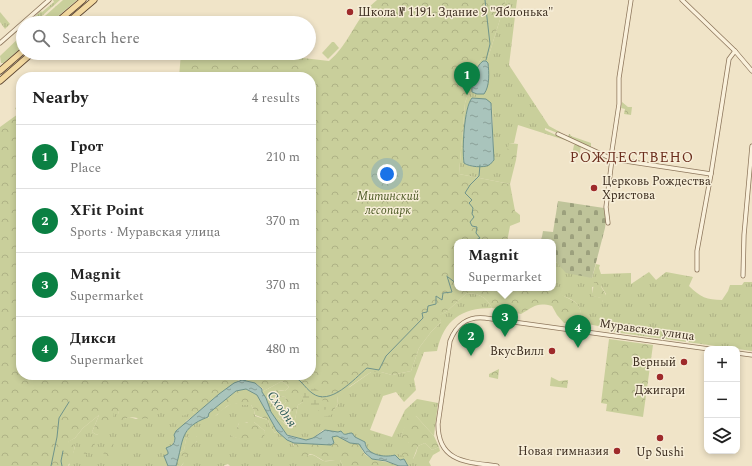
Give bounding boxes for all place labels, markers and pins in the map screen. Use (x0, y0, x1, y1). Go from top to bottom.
place label: Школа № 1191. Здание 9 "Яблонька" (358, 3, 553, 22)
marker: Школа № 1191. Здание 9 "Яблонька" (345, 7, 355, 17)
pin: 1 (454, 62, 480, 95)
place label: Церковь Рождества Христова (602, 172, 711, 205)
marker: Церковь Рождества Христова (589, 183, 599, 193)
pin: 3 (492, 304, 518, 337)
pin: 4 (565, 315, 591, 348)
pin: 2 (458, 323, 484, 356)
place label: ВкусВилл (490, 342, 544, 361)
marker: ВкусВилл (547, 346, 557, 356)
place label: Верный (632, 353, 676, 372)
marker: Верный (679, 357, 689, 367)
marker: Джигари (655, 372, 665, 382)
place label: Джигари (635, 381, 685, 400)
marker: Up Sushi (655, 433, 665, 443)
place label: Новая гимназия (518, 442, 609, 461)
place label: Up Sushi (636, 443, 684, 462)
marker: Новая гимназия (612, 446, 622, 456)

